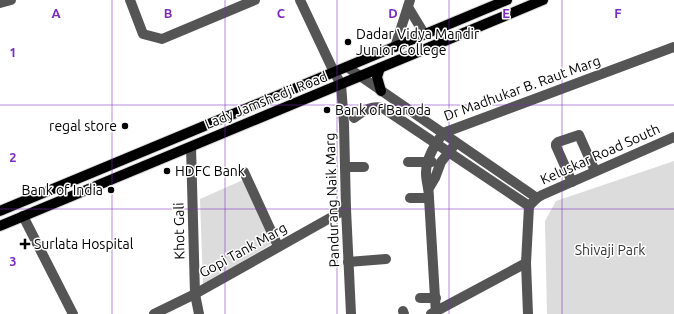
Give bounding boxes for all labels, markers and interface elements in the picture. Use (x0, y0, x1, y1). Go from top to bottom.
text: A (51, 6, 61, 20)
text: B (164, 6, 173, 20)
text: C (277, 6, 286, 20)
text: D (388, 6, 398, 20)
text: E (502, 6, 510, 20)
text: F (614, 6, 622, 20)
place label: Dadar Vidya Mandir Junior College (356, 26, 480, 58)
marker: Dadar Vidya Mandir Junior College (343, 37, 353, 47)
text: 1 (9, 45, 17, 59)
street label: Dr Madhukar B. Raut Marg (441, 52, 603, 124)
street label: Lady Jamshedji Road (202, 68, 330, 132)
place label: Bank of Baroda (335, 102, 431, 118)
marker: Bank of Baroda (322, 105, 332, 115)
place label: regal store (49, 118, 117, 134)
street label: Keluskar Road South (538, 120, 662, 188)
marker: regal store (120, 121, 130, 131)
street label: Pandurang Naik Marg (322, 132, 342, 268)
text: 2 (9, 150, 17, 164)
place label: HDFC Bank (175, 163, 245, 179)
marker: HDFC Bank (162, 166, 172, 176)
place label: Bank of India (22, 182, 103, 198)
marker: Bank of India (106, 185, 116, 195)
street label: Khot Gali (171, 202, 187, 260)
street label: Gopi Tank Marg (196, 219, 290, 281)
place label: Surlata Hospital (34, 236, 134, 252)
marker: Surlata Hospital (19, 238, 31, 250)
park label: Shivaji Park (575, 242, 645, 258)
text: 3 (9, 254, 17, 268)

